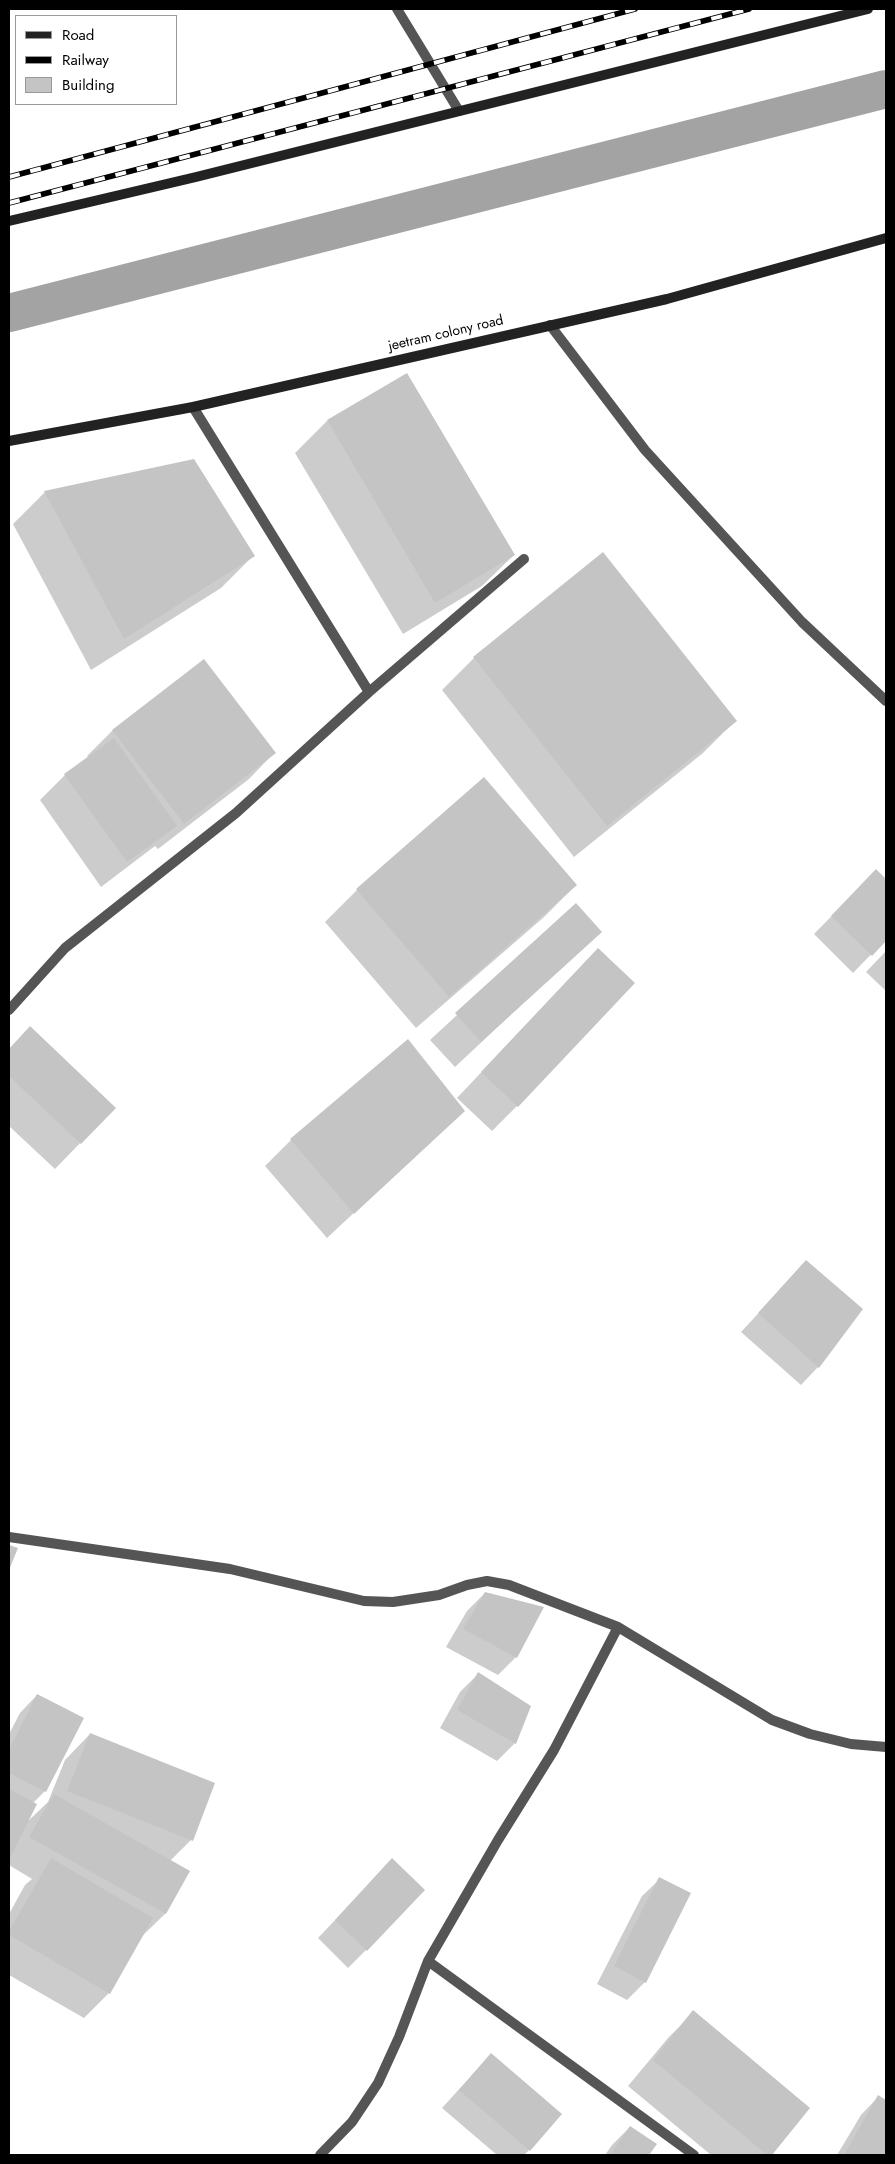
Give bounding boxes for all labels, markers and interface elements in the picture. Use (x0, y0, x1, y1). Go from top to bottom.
legend (15, 15, 178, 105)
text: Road (62, 24, 94, 46)
text: Railway (62, 49, 109, 71)
text: Building (62, 74, 114, 96)
street label: jeetram colony road (387, 313, 505, 355)

